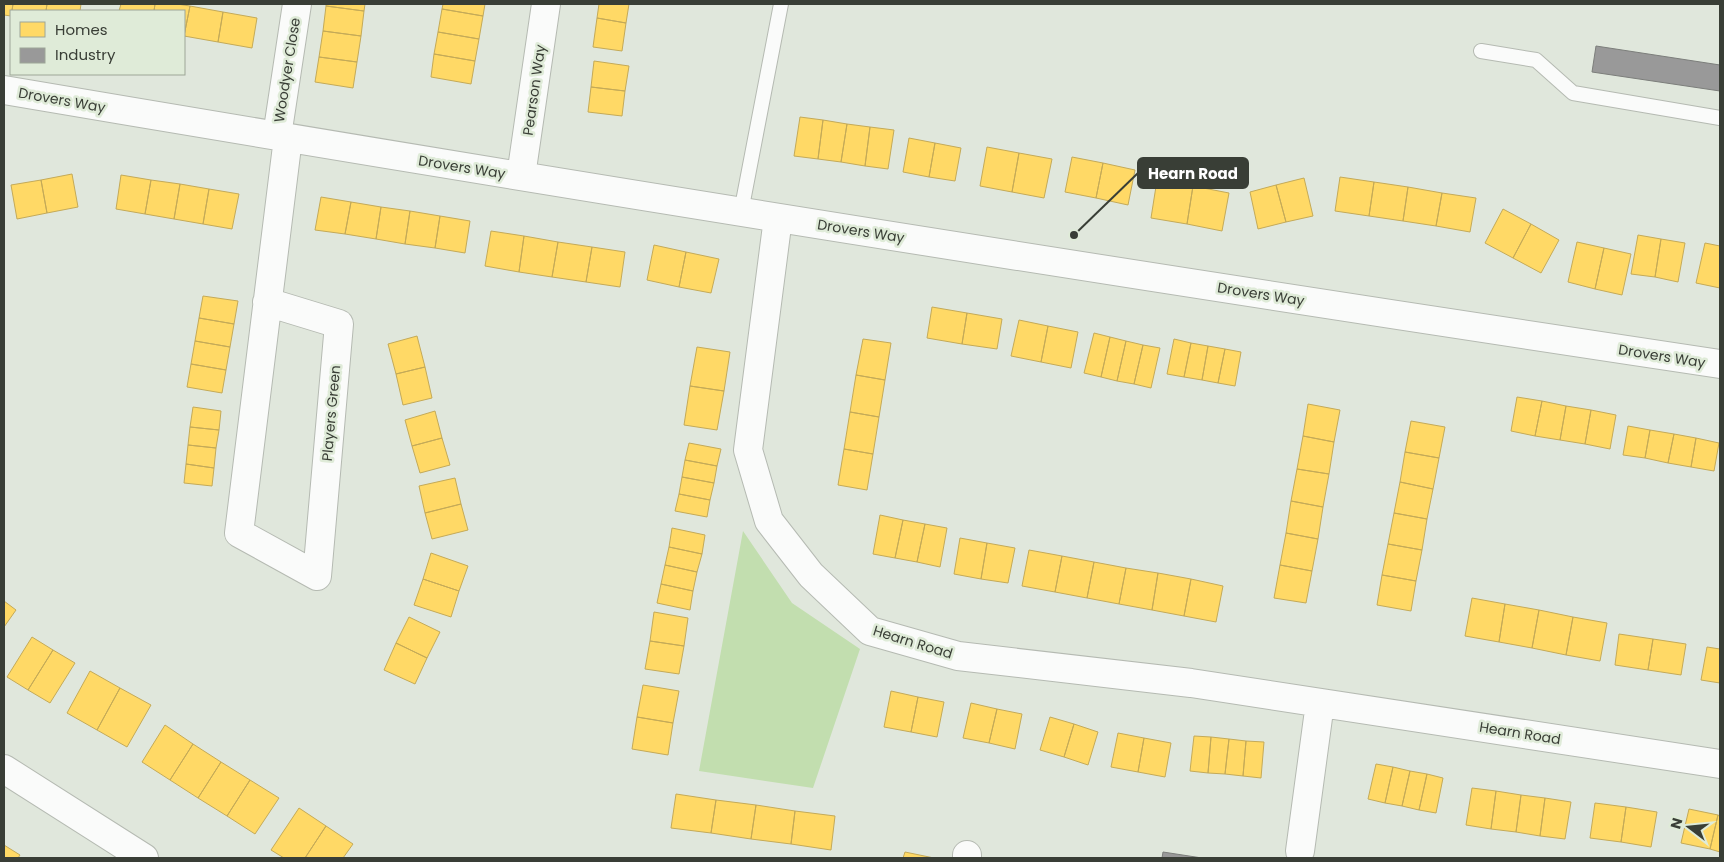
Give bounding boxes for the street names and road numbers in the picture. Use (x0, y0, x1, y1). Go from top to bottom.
street label: Woodyer Close (269, 16, 305, 124)
street label: Pearson Way (518, 43, 550, 137)
street label: Drovers Way (17, 83, 107, 117)
street label: Drovers Way (417, 150, 507, 184)
street label: Drovers Way (816, 214, 906, 248)
street label: Drovers Way (1216, 277, 1306, 311)
street label: Drovers Way (1617, 339, 1707, 373)
street label: Players Green (317, 364, 345, 462)
street label: Hearn Road (871, 620, 955, 664)
street label: Hearn Road (1478, 717, 1562, 749)

